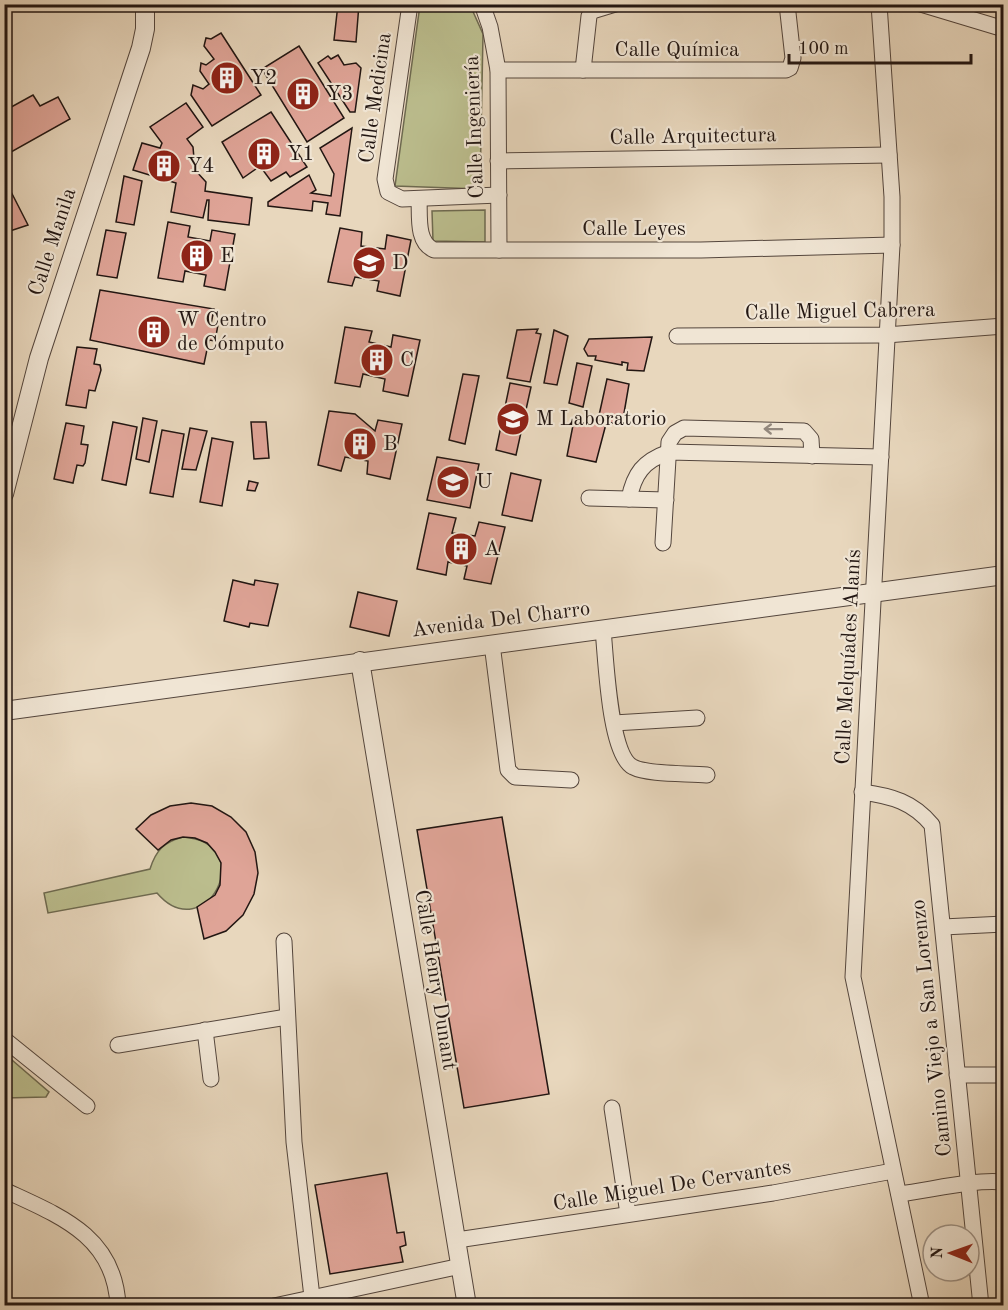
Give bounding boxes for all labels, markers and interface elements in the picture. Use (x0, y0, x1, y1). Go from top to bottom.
scale bar (789, 27, 970, 65)
street label: Calle Medicina (356, 31, 396, 165)
street label: Calle Química (615, 40, 739, 61)
text: 100 m (798, 40, 849, 58)
street label: Calle Ingeniería (462, 55, 488, 199)
building icon: Y2 (209, 60, 245, 96)
place label: Y2 (250, 68, 277, 89)
building icon: Y3 (285, 76, 321, 112)
place label: Y3 (326, 84, 353, 105)
street label: Calle Arquitectura (609, 125, 777, 149)
building icon: Y1 (246, 136, 282, 172)
place label: Y1 (287, 144, 314, 165)
building icon: Y4 (146, 148, 182, 184)
place label: Y4 (187, 156, 214, 177)
street label: Calle Manila (26, 185, 80, 299)
street label: Calle Leyes (582, 219, 686, 240)
building icon: E (179, 238, 215, 274)
school or university icon: D (351, 245, 387, 281)
place label: E (220, 246, 235, 267)
place label: D (392, 253, 408, 274)
street label: Calle Miguel Cabrera (744, 300, 936, 324)
place label: W Centro de Cómputo (177, 310, 285, 355)
building icon: W Centro de Cómputo (136, 314, 172, 350)
building icon: C (359, 342, 395, 378)
place label: C (400, 350, 414, 371)
school or university icon: M Laboratorio (495, 401, 531, 437)
place label: M Laboratorio (536, 409, 667, 430)
one-way arrow (764, 424, 784, 435)
building icon: B (342, 426, 378, 462)
place label: B (383, 434, 398, 455)
school or university icon: U (435, 464, 471, 500)
place label: U (476, 472, 492, 493)
building icon: A (443, 531, 479, 567)
place label: A (484, 539, 500, 560)
street label: Calle Melquíades Alanís (833, 549, 865, 765)
street label: Avenida Del Charro (410, 599, 592, 641)
street label: Calle Henry Dunant (410, 888, 460, 1072)
street label: Camino Viejo a San Lorenzo (908, 898, 956, 1158)
street label: Calle Miguel De Cervantes (551, 1157, 793, 1215)
north arrow (921, 1223, 981, 1283)
text: N (930, 1246, 946, 1259)

